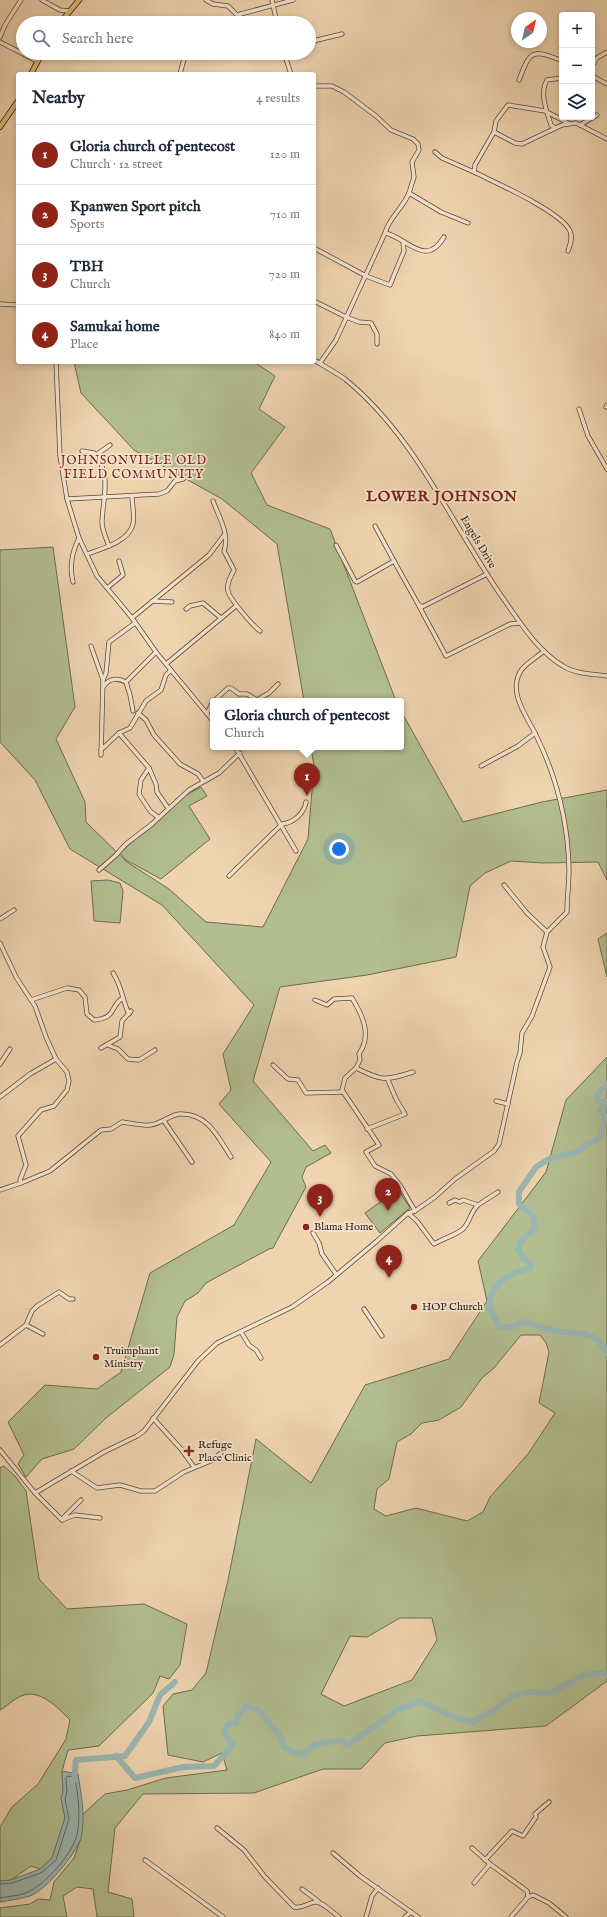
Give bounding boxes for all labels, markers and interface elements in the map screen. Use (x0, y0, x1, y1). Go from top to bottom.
north arrow (511, 12, 547, 48)
map controls (559, 12, 595, 120)
button: + (559, 12, 595, 48)
search box (16, 16, 316, 60)
icon: search (30, 27, 52, 49)
text: Search here (62, 29, 133, 48)
button: − (559, 48, 595, 84)
button: layers (559, 84, 595, 120)
text: Nearby (32, 88, 85, 109)
text: 4 results (256, 90, 300, 107)
text: Gloria church of pentecost (70, 137, 235, 156)
text: 1 (43, 146, 47, 163)
text: 120 m (270, 146, 300, 163)
text: Church · 12 street (70, 156, 163, 173)
text: Kpanwen Sport pitch (70, 197, 201, 216)
text: 2 (42, 206, 48, 223)
text: 710 m (270, 206, 300, 223)
text: Sports (70, 216, 105, 233)
text: TBH (70, 257, 104, 276)
text: 3 (43, 266, 47, 283)
text: 720 m (269, 266, 300, 283)
text: Church (70, 276, 110, 293)
text: Samukai home (70, 317, 160, 336)
text: 4 (42, 326, 48, 343)
text: 840 m (269, 326, 300, 343)
text: Place (70, 336, 98, 353)
district label: JOHNSONVILLE OLD FIELD COMMUNITY (59, 453, 207, 482)
district label: LOWER JOHNSON (366, 487, 518, 506)
street label: Engels Drive (457, 513, 499, 571)
popup (210, 698, 404, 750)
text: Gloria church of pentecost (224, 706, 390, 725)
text: Church (224, 725, 265, 742)
pin: 1 (294, 763, 320, 796)
your location (329, 839, 349, 859)
pin: 2 (375, 1178, 401, 1211)
pin: 3 (307, 1184, 333, 1217)
place label: Blama Home (314, 1220, 373, 1234)
marker: Blama Home (301, 1222, 311, 1232)
pin: 4 (376, 1245, 402, 1278)
place label: HOP Church (422, 1300, 483, 1314)
marker: HOP Church (409, 1302, 419, 1312)
place label: Truimphant Ministry (104, 1344, 159, 1371)
marker: Truimphant Ministry (91, 1352, 101, 1362)
place label: Refuge Place Clinic (198, 1438, 252, 1465)
marker: Refuge Place Clinic (183, 1445, 195, 1457)

